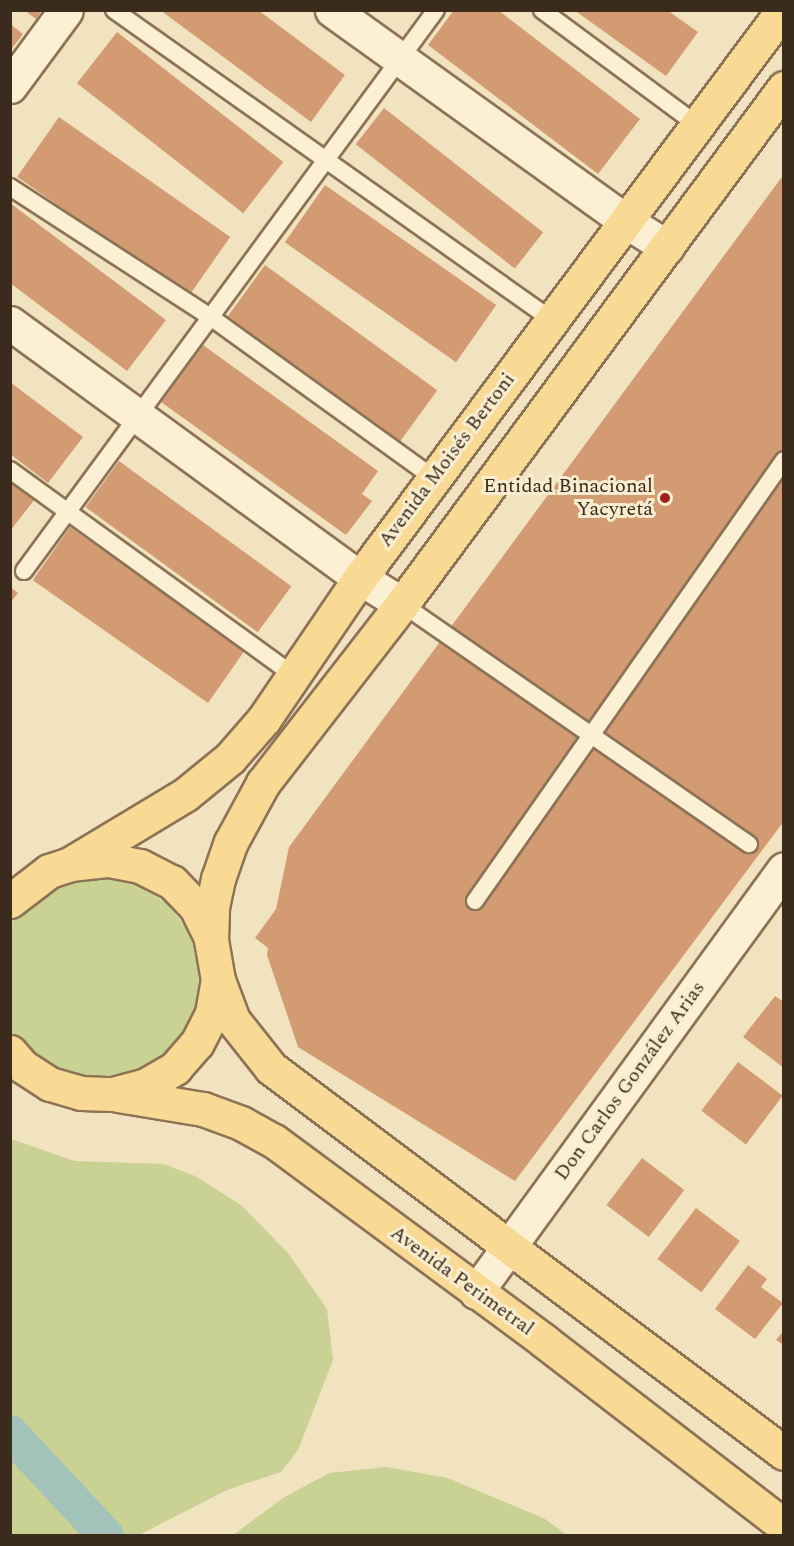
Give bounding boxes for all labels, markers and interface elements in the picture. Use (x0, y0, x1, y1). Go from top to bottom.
street label: Avenida Moisés Bertoni (374, 368, 520, 552)
place label: Entidad Binacional Yacyretá (483, 474, 653, 521)
marker: Entidad Binacional Yacyretá (658, 491, 672, 505)
street label: Don Carlos González Arias (550, 977, 710, 1185)
street label: Avenida Perimetral (386, 1221, 538, 1341)

